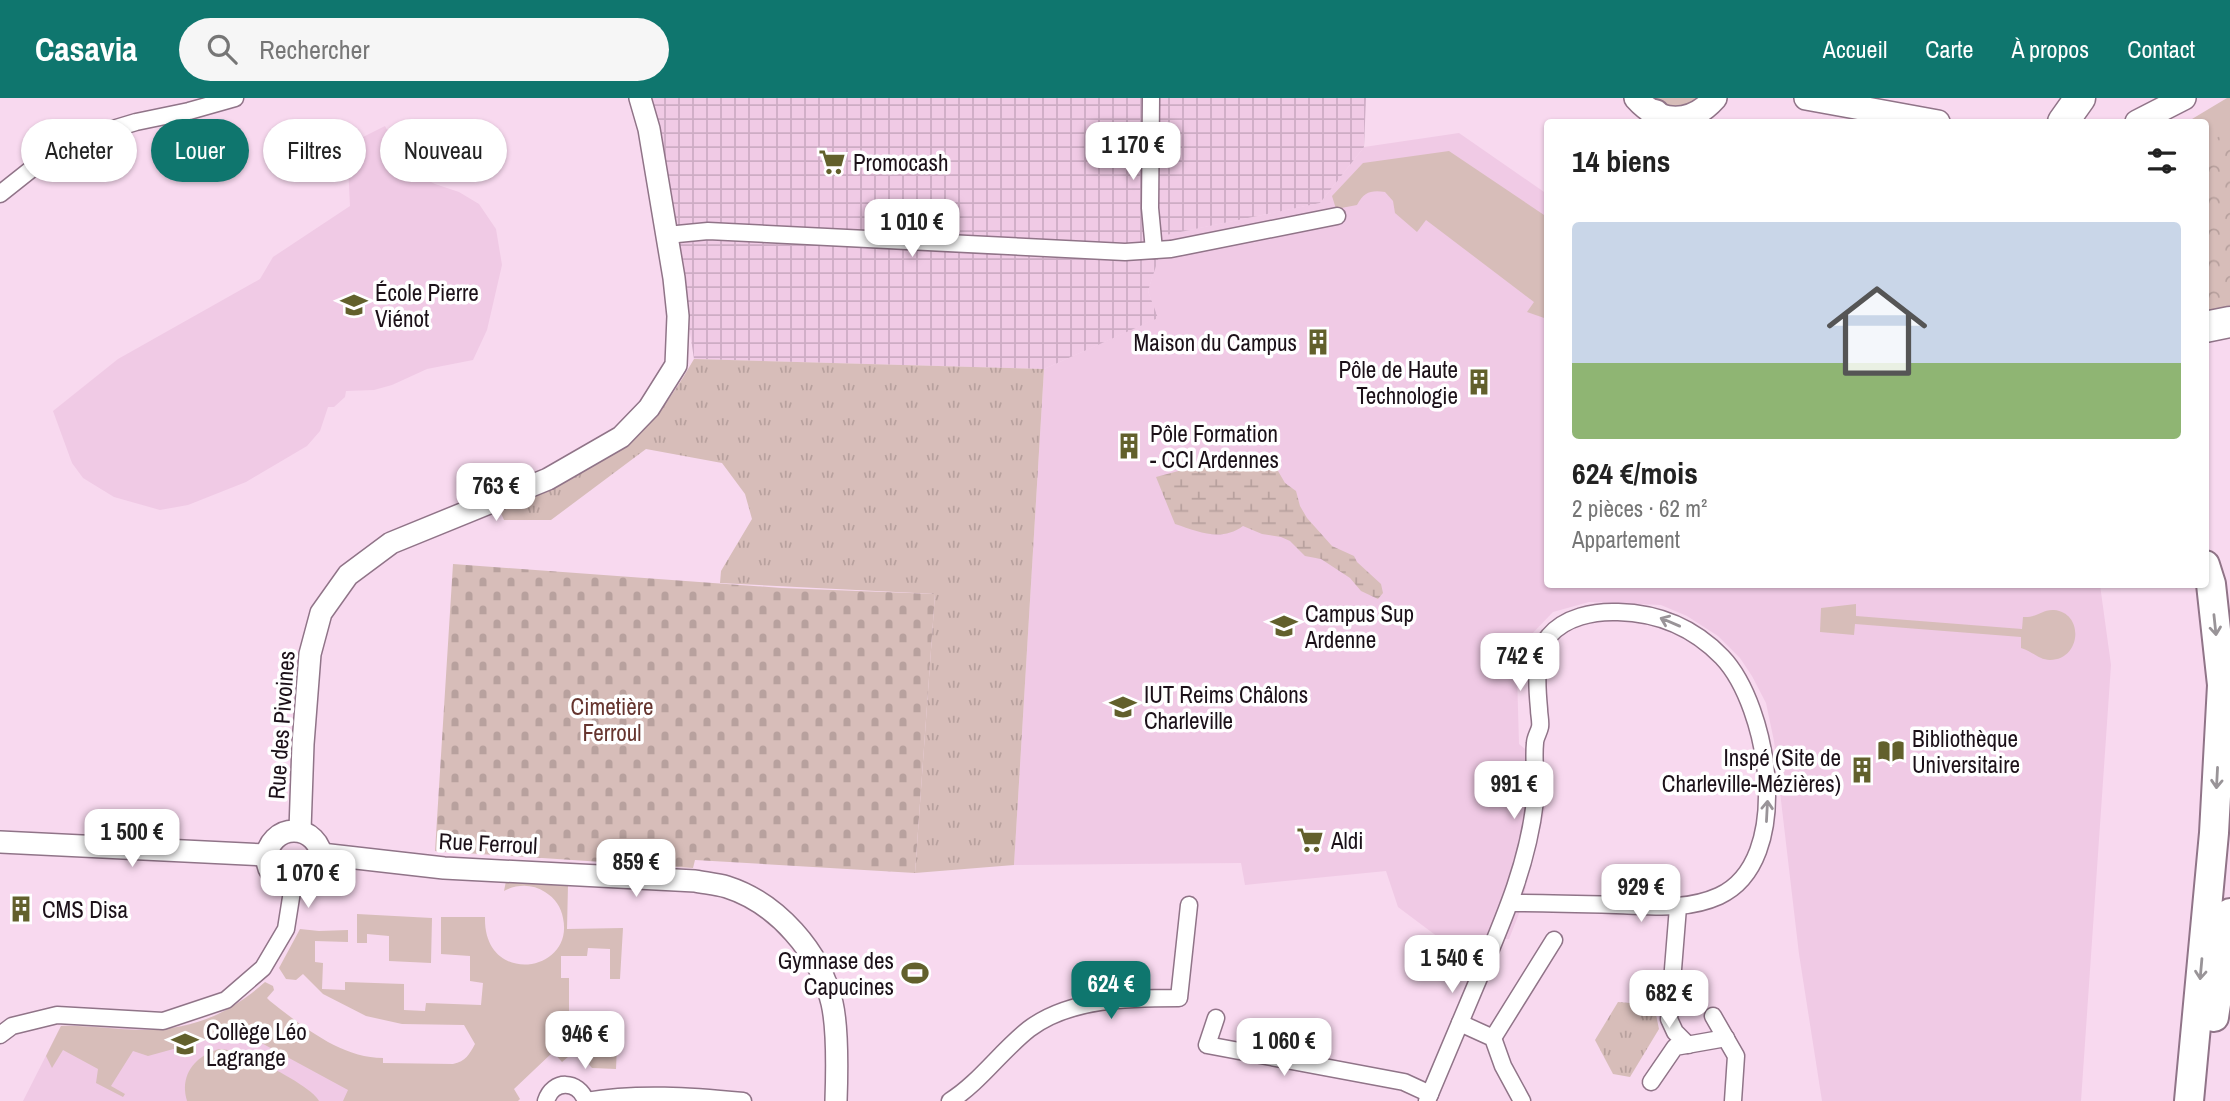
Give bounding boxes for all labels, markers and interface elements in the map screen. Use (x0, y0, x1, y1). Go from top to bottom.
search box (179, 18, 669, 81)
text: Casavia (35, 27, 137, 71)
icon: search (203, 30, 241, 68)
text: Rechercher (259, 32, 370, 67)
text: Accueil (1823, 33, 1887, 65)
text: Carte (1925, 33, 1973, 65)
text: À propos (2011, 33, 2089, 65)
text: Contact (2127, 33, 2195, 65)
chip: Acheter (21, 119, 137, 182)
chip: Louer (151, 119, 249, 182)
chip: Filtres (263, 119, 366, 182)
chip: Nouveau (380, 119, 507, 182)
pin: 1 170 € (1068, 122, 1198, 182)
text: 1 170 € (1102, 129, 1164, 160)
text: 14 biens (1572, 141, 1670, 181)
icon: filters (2143, 142, 2181, 180)
supermarket icon: Promocash (817, 147, 847, 177)
place label: Promocash (853, 147, 948, 178)
pin: 1 010 € (847, 200, 977, 259)
text: 1 010 € (881, 206, 943, 237)
icon: home (1814, 268, 1940, 394)
place label: École Pierre Viénot (375, 277, 479, 334)
school or university icon: École Pierre Viénot (339, 290, 369, 320)
place label: Maison du Campus (1133, 327, 1297, 358)
building icon: Maison du Campus (1303, 327, 1333, 357)
place label: Pôle de Haute Technologie (1338, 354, 1458, 411)
building icon: Pôle de Haute Technologie (1464, 367, 1494, 397)
place label: Pôle Formation - CCI Ardennes (1150, 418, 1279, 475)
building icon: Pôle Formation - CCI Ardennes (1114, 431, 1144, 461)
text: 624 €/mois (1572, 453, 1698, 493)
pin: 763 € (447, 464, 545, 523)
text: 763 € (472, 470, 520, 501)
text: 2 pièces · 62 m² (1572, 493, 1707, 524)
text: Appartement (1572, 524, 1680, 555)
place label: Campus Sup Ardenne (1304, 598, 1414, 655)
school or university icon: Campus Sup Ardenne (1269, 611, 1299, 641)
one-way arrow (2209, 613, 2222, 636)
one-way arrow (1660, 615, 1681, 628)
pin: 742 € (1471, 634, 1569, 693)
text: 742 € (1496, 640, 1544, 671)
street label: Rue des Pivoines (260, 650, 302, 800)
place label: IUT Reims Châlons Charleville (1144, 679, 1308, 736)
park label: Cimetière Ferroul (571, 691, 653, 748)
school or university icon: IUT Reims Châlons Charleville (1108, 692, 1138, 722)
place label: Bibliothèque Universitaire (1912, 723, 2020, 780)
library icon: Bibliothèque Universitaire (1876, 736, 1906, 766)
place label: Inspé (Site de Charleville-Mézières) (1662, 742, 1841, 799)
building icon: Inspé (Site de Charleville-Mézières) (1847, 755, 1877, 785)
pin: 991 € (1465, 762, 1563, 821)
one-way arrow (2210, 766, 2223, 789)
text: 991 € (1490, 768, 1538, 799)
one-way arrow (1760, 800, 1773, 823)
pin: 1 500 € (67, 810, 197, 869)
text: 1 500 € (101, 816, 163, 847)
street label: Rue Ferroul (438, 825, 538, 861)
supermarket icon: Aldi (1295, 825, 1325, 855)
place label: Aldi (1330, 825, 1364, 856)
pin: 859 € (587, 840, 685, 899)
text: 859 € (612, 846, 660, 877)
pin: 1 070 € (243, 850, 373, 910)
text: 1 070 € (277, 857, 339, 888)
pin: 929 € (1592, 864, 1690, 924)
text: 929 € (1617, 871, 1665, 902)
building icon: CMS Disa (6, 894, 36, 924)
place label: CMS Disa (42, 894, 128, 925)
pin: 1 540 € (1387, 936, 1517, 995)
text: 1 540 € (1421, 942, 1483, 973)
place label: Gymnase des Capucines (778, 945, 894, 1002)
one-way arrow (2194, 957, 2207, 979)
sports icon: Gymnase des Capucines (900, 958, 930, 988)
pin: 624 € (1062, 962, 1160, 1021)
text: 624 € (1087, 968, 1135, 999)
pin: 682 € (1620, 970, 1718, 1030)
text: 682 € (1645, 977, 1693, 1008)
pin: 946 € (536, 1012, 634, 1071)
place label: Collège Léo Lagrange (206, 1016, 307, 1073)
text: 946 € (561, 1018, 609, 1049)
pin: 1 060 € (1219, 1018, 1349, 1078)
text: 1 060 € (1253, 1025, 1315, 1056)
school or university icon: Collège Léo Lagrange (170, 1029, 200, 1059)

